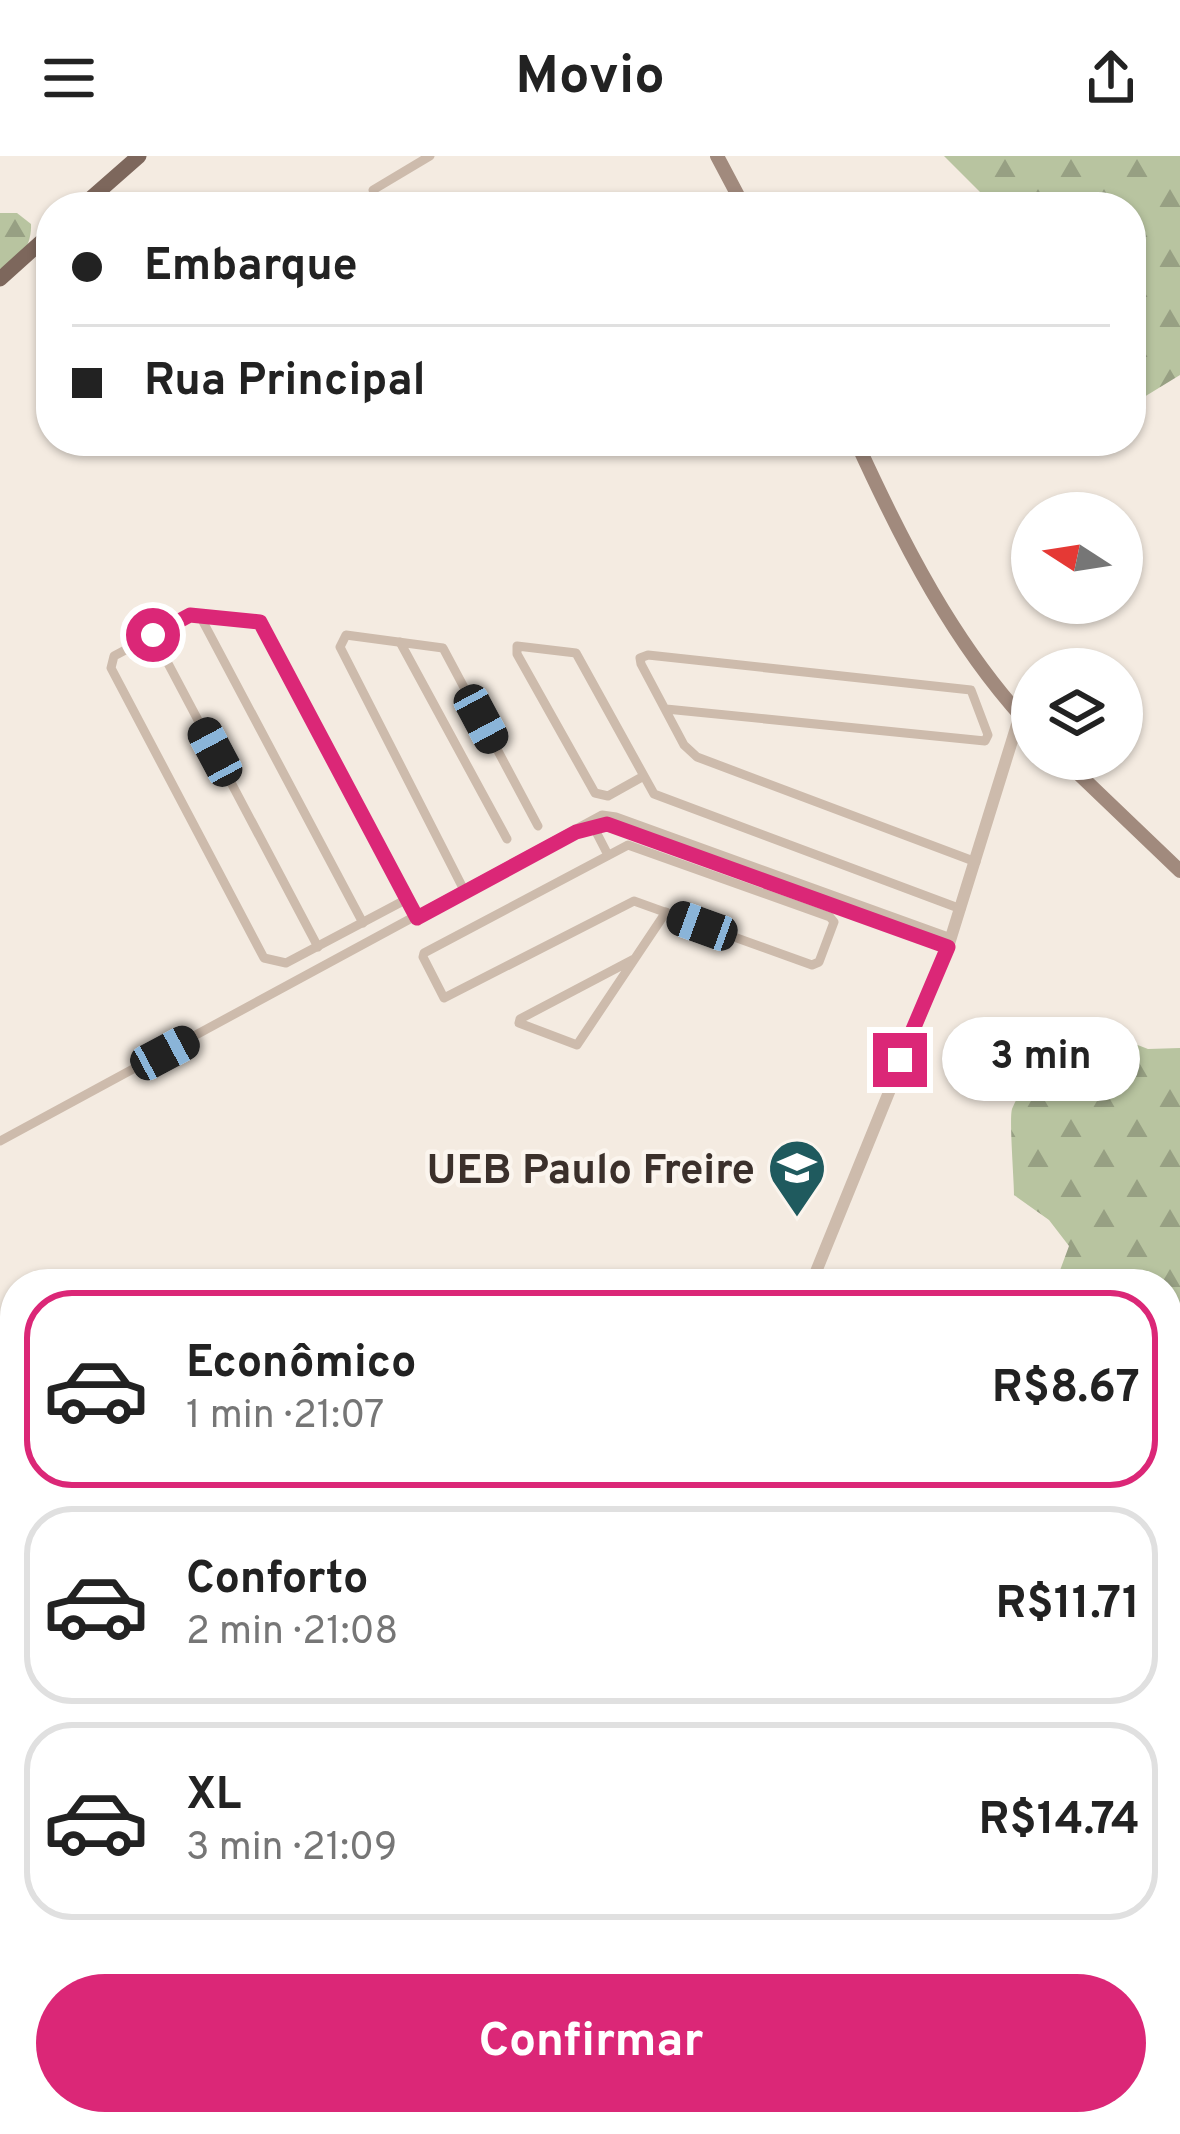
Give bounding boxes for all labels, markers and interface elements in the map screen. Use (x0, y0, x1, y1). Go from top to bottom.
text: Movio (515, 44, 665, 113)
icon: menu (36, 45, 102, 111)
icon: share (1078, 45, 1144, 111)
text: Embarque (144, 239, 358, 296)
text: Rua Principal (144, 354, 426, 411)
north arrow (1011, 492, 1143, 624)
map controls (1011, 492, 1143, 780)
route start (126, 608, 180, 662)
button: layers (1011, 648, 1143, 780)
car (448, 679, 514, 759)
car (182, 712, 248, 792)
car (662, 897, 742, 955)
callout: 3 min (942, 1018, 1140, 1102)
car (125, 1020, 205, 1086)
route end (873, 1033, 927, 1087)
text: 3 min (990, 1034, 1092, 1083)
school or university icon: UEB Paulo Freire (766, 1137, 828, 1219)
place label: UEB Paulo Freire (427, 1146, 755, 1199)
icon: car (42, 1335, 150, 1443)
text: Econômico (186, 1336, 416, 1393)
text: R$8.67 (992, 1361, 1140, 1418)
text: 1 min · 21:07 (186, 1393, 384, 1442)
icon: car (42, 1551, 150, 1659)
text: Conforto (186, 1552, 369, 1609)
text: R$11.71 (996, 1577, 1140, 1634)
text: 2 min · 21:08 (186, 1609, 398, 1658)
icon: car (42, 1767, 150, 1875)
text: XL (186, 1768, 241, 1825)
text: R$14.74 (978, 1793, 1140, 1850)
text: 3 min · 21:09 (186, 1825, 397, 1874)
button: Confirmar (36, 1974, 1146, 2112)

